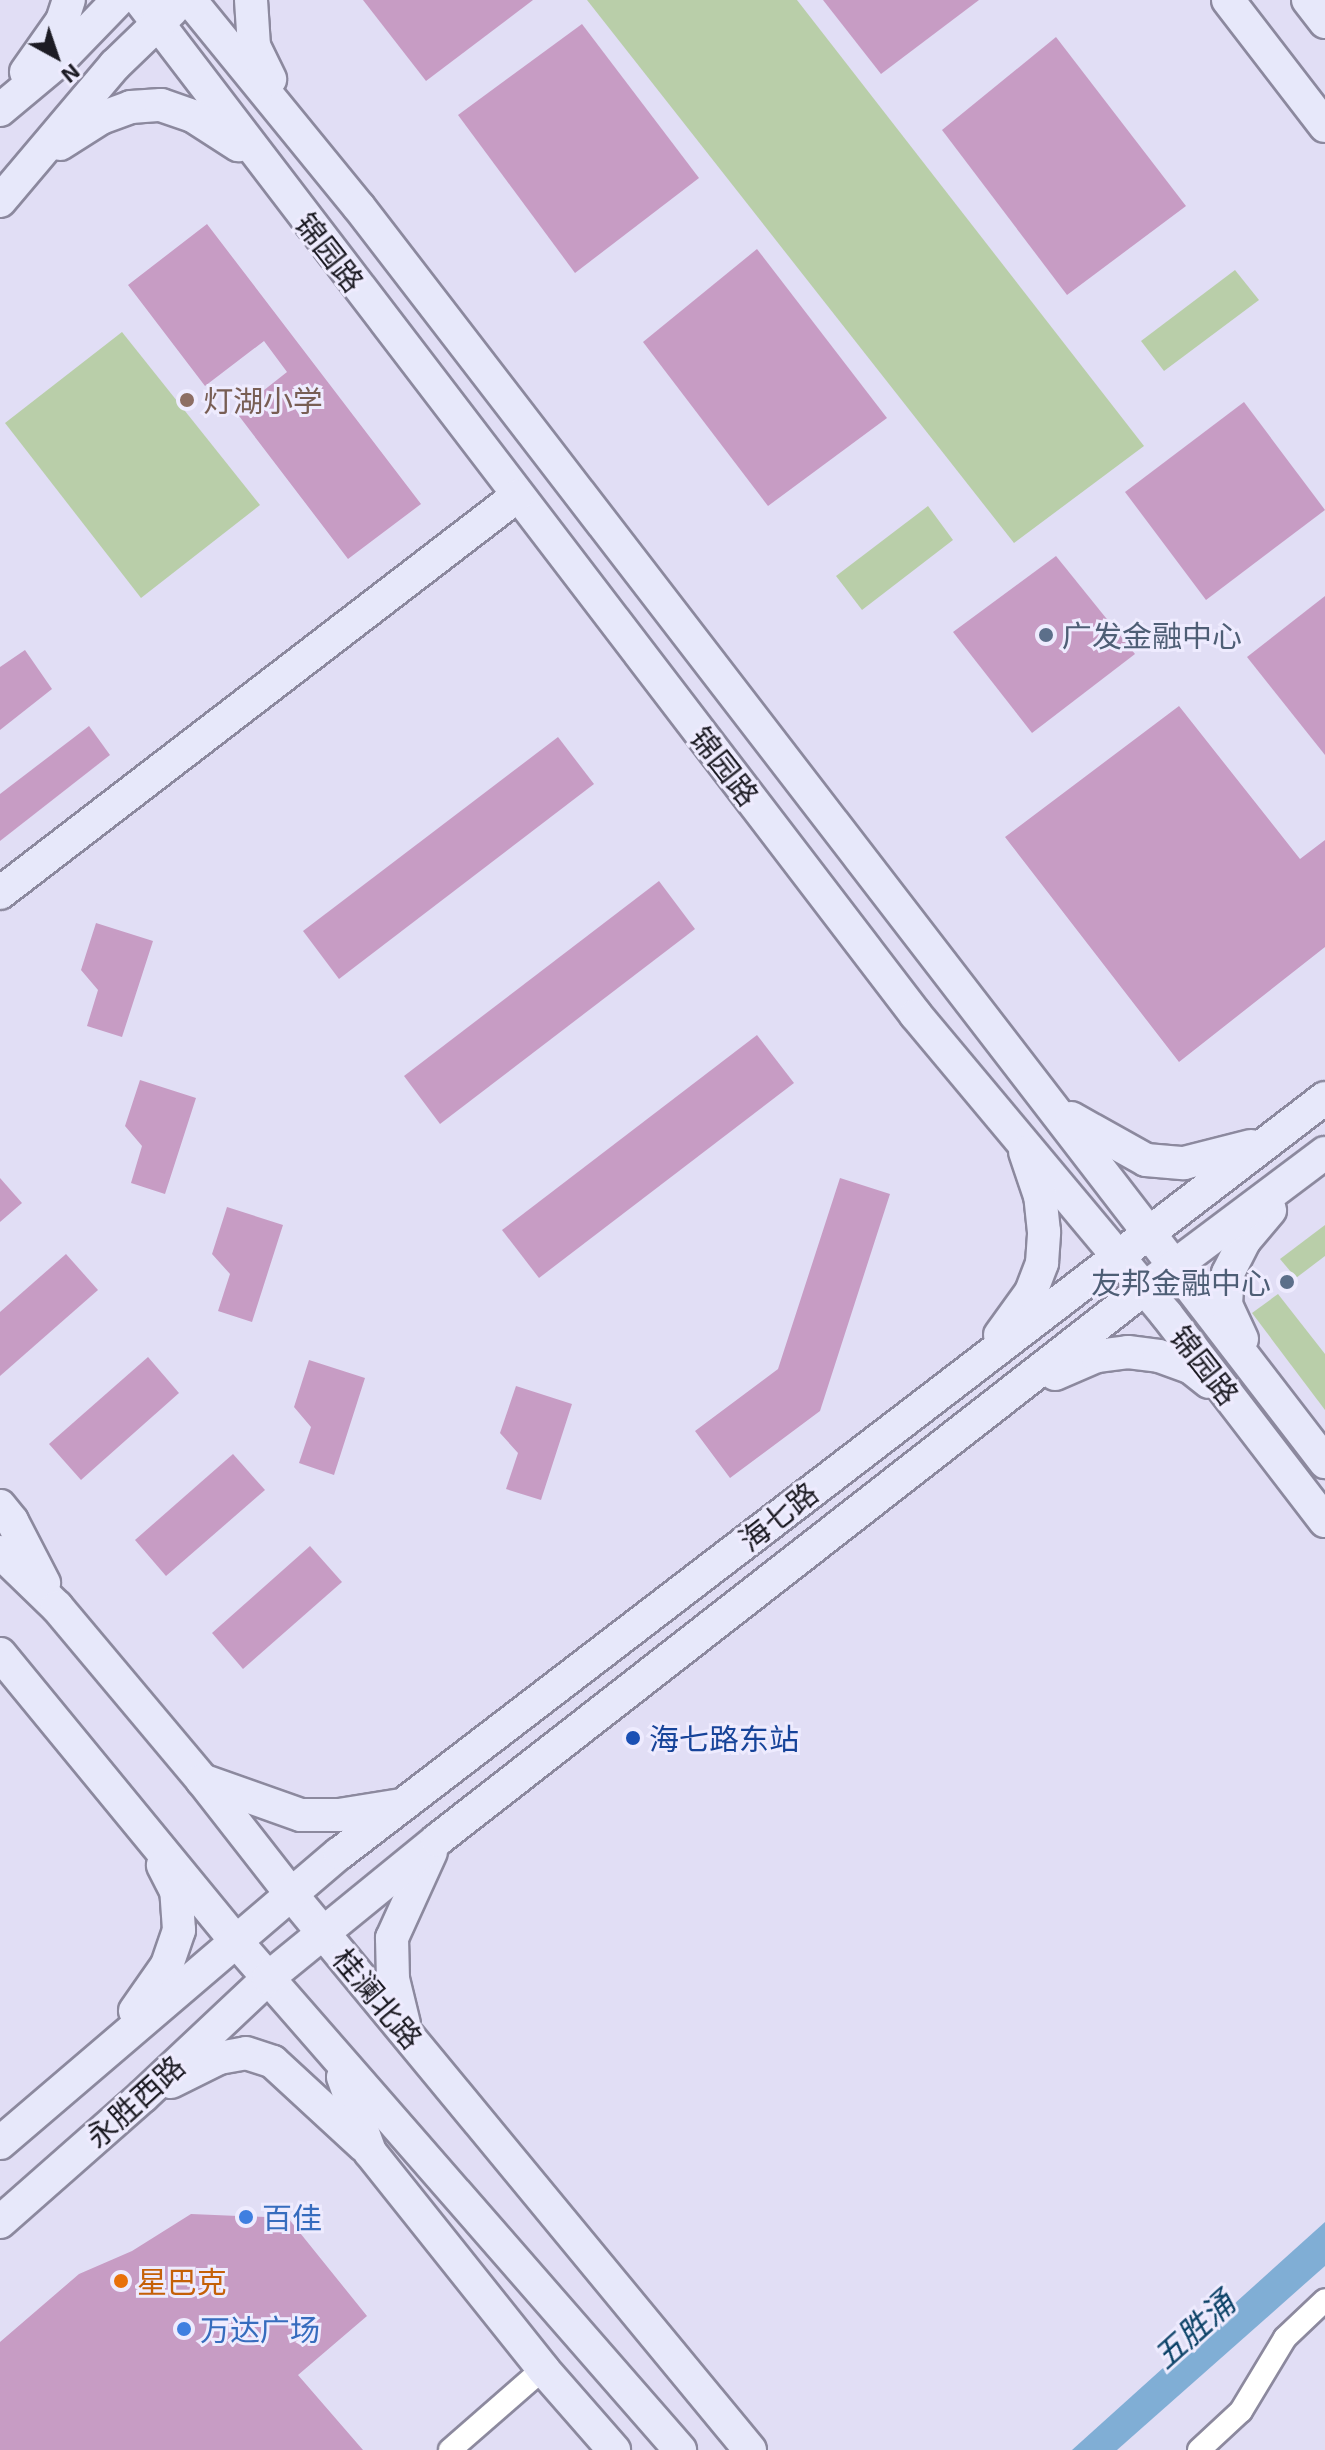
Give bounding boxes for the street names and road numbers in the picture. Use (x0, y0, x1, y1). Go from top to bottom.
street label: 锦园路 (288, 205, 372, 299)
street label: 锦园路 (683, 719, 767, 813)
street label: 锦园路 (1163, 1318, 1247, 1412)
street label: 海七路 (731, 1474, 825, 1558)
street label: 桂澜北路 (326, 1940, 430, 2056)
street label: 永胜西路 (78, 2047, 192, 2155)

